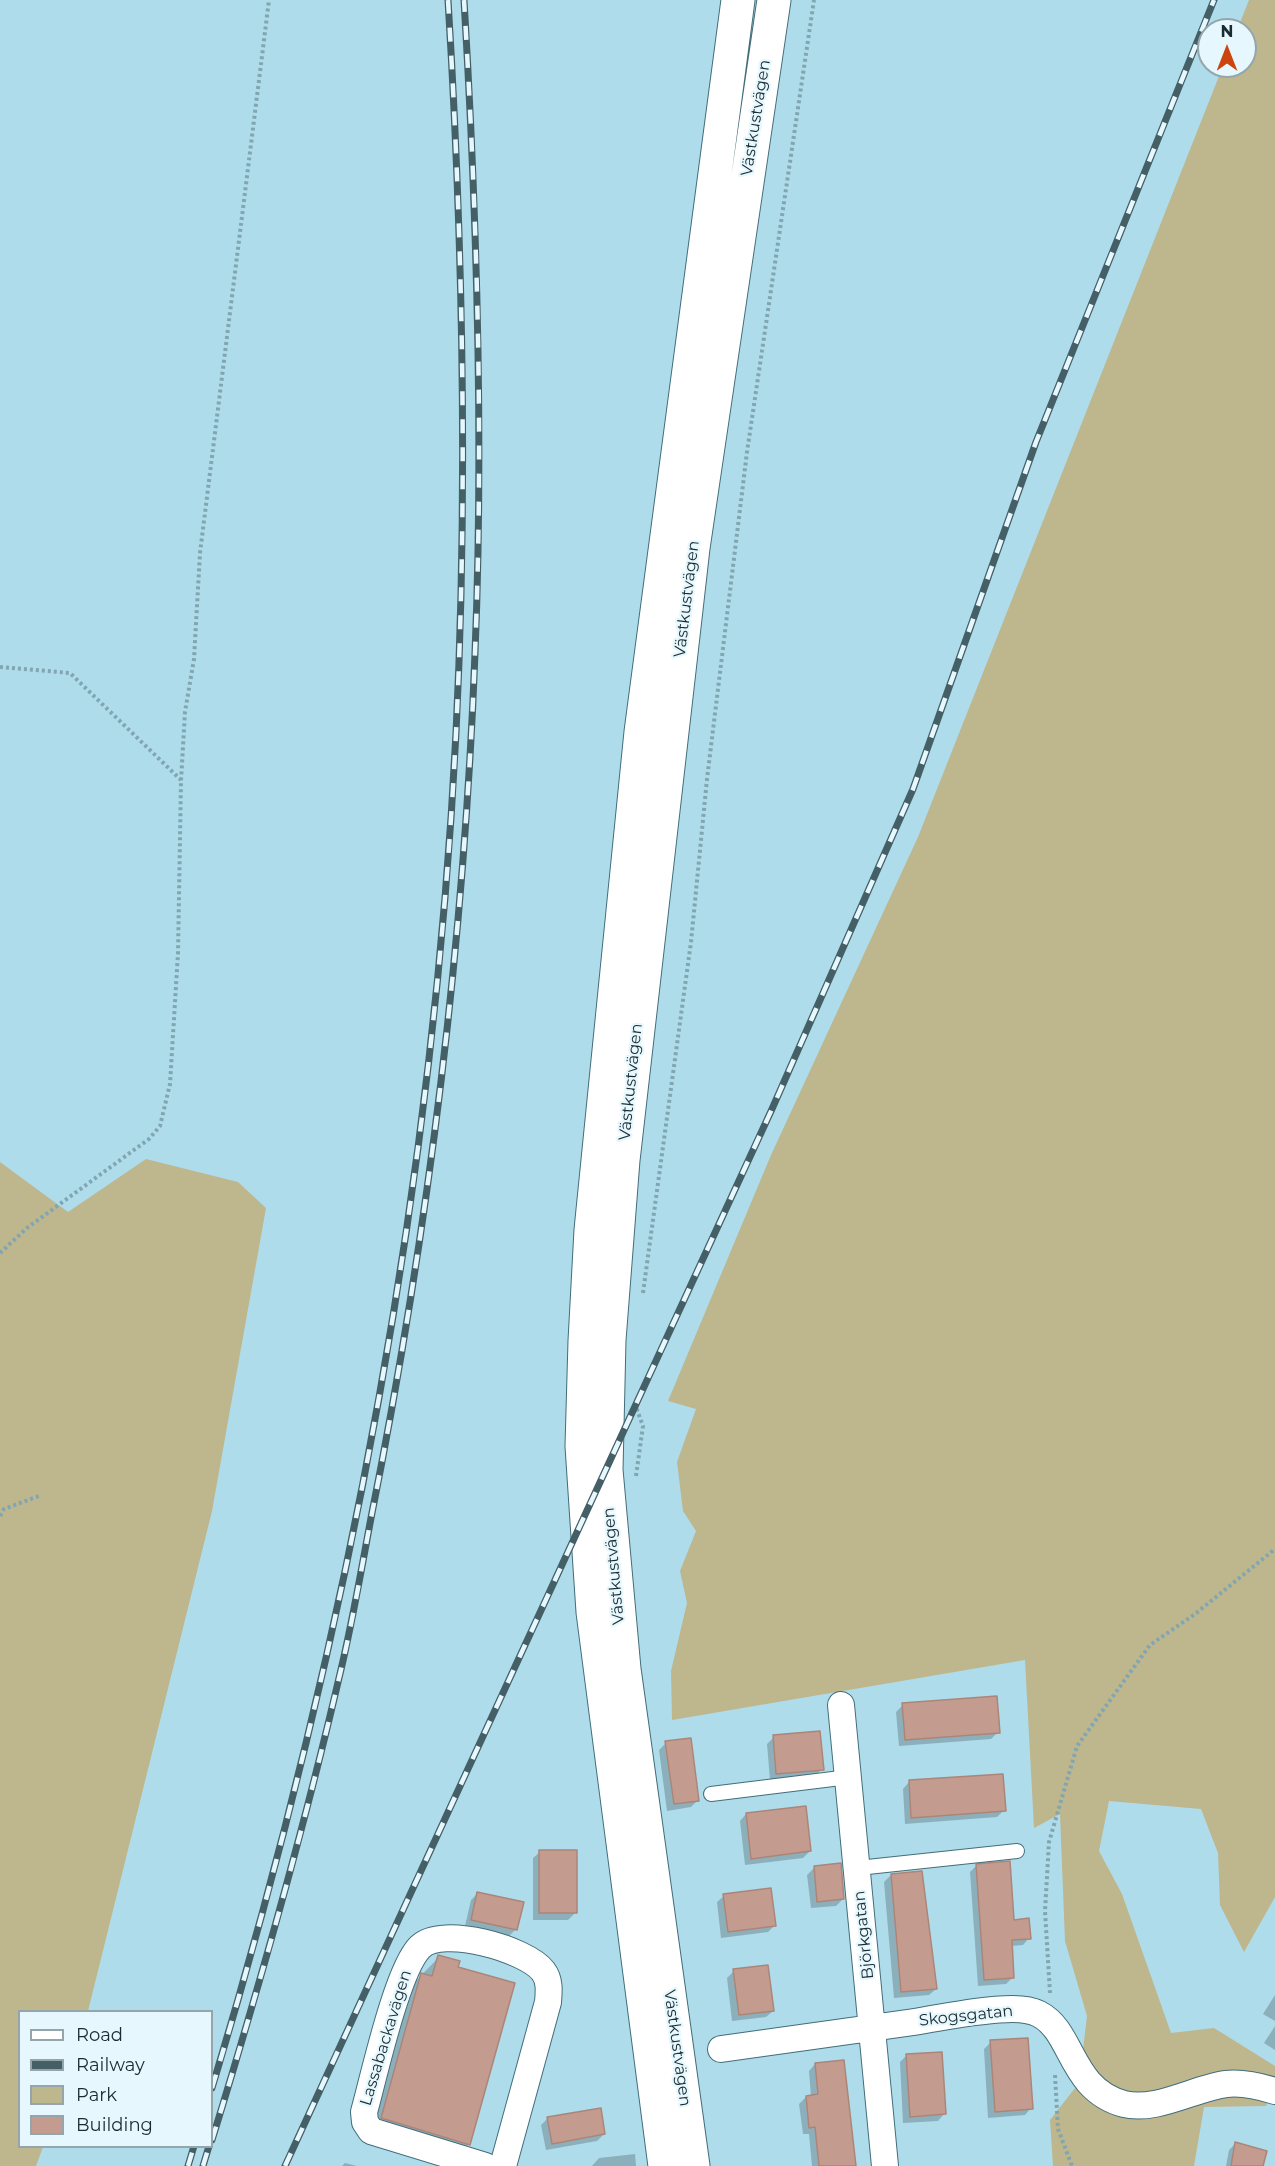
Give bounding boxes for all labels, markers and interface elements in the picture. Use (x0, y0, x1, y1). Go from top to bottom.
north arrow (1197, 18, 1257, 78)
text: N (1221, 22, 1233, 41)
street label: Västkustvägen (737, 58, 775, 178)
street label: Västkustvägen (670, 539, 704, 659)
street label: Västkustvägen (615, 1023, 647, 1141)
street label: Västkustvägen (599, 1507, 629, 1625)
street label: Björkgatan (850, 1890, 878, 1980)
street label: Lassabackavägen (356, 1968, 416, 2108)
street label: Västkustvägen (659, 1988, 695, 2108)
street label: Skogsgatan (918, 2002, 1014, 2030)
legend (18, 2010, 213, 2148)
text: Road (76, 2024, 123, 2046)
text: Railway (76, 2054, 145, 2076)
text: Park (76, 2084, 117, 2106)
text: Building (76, 2114, 153, 2136)

